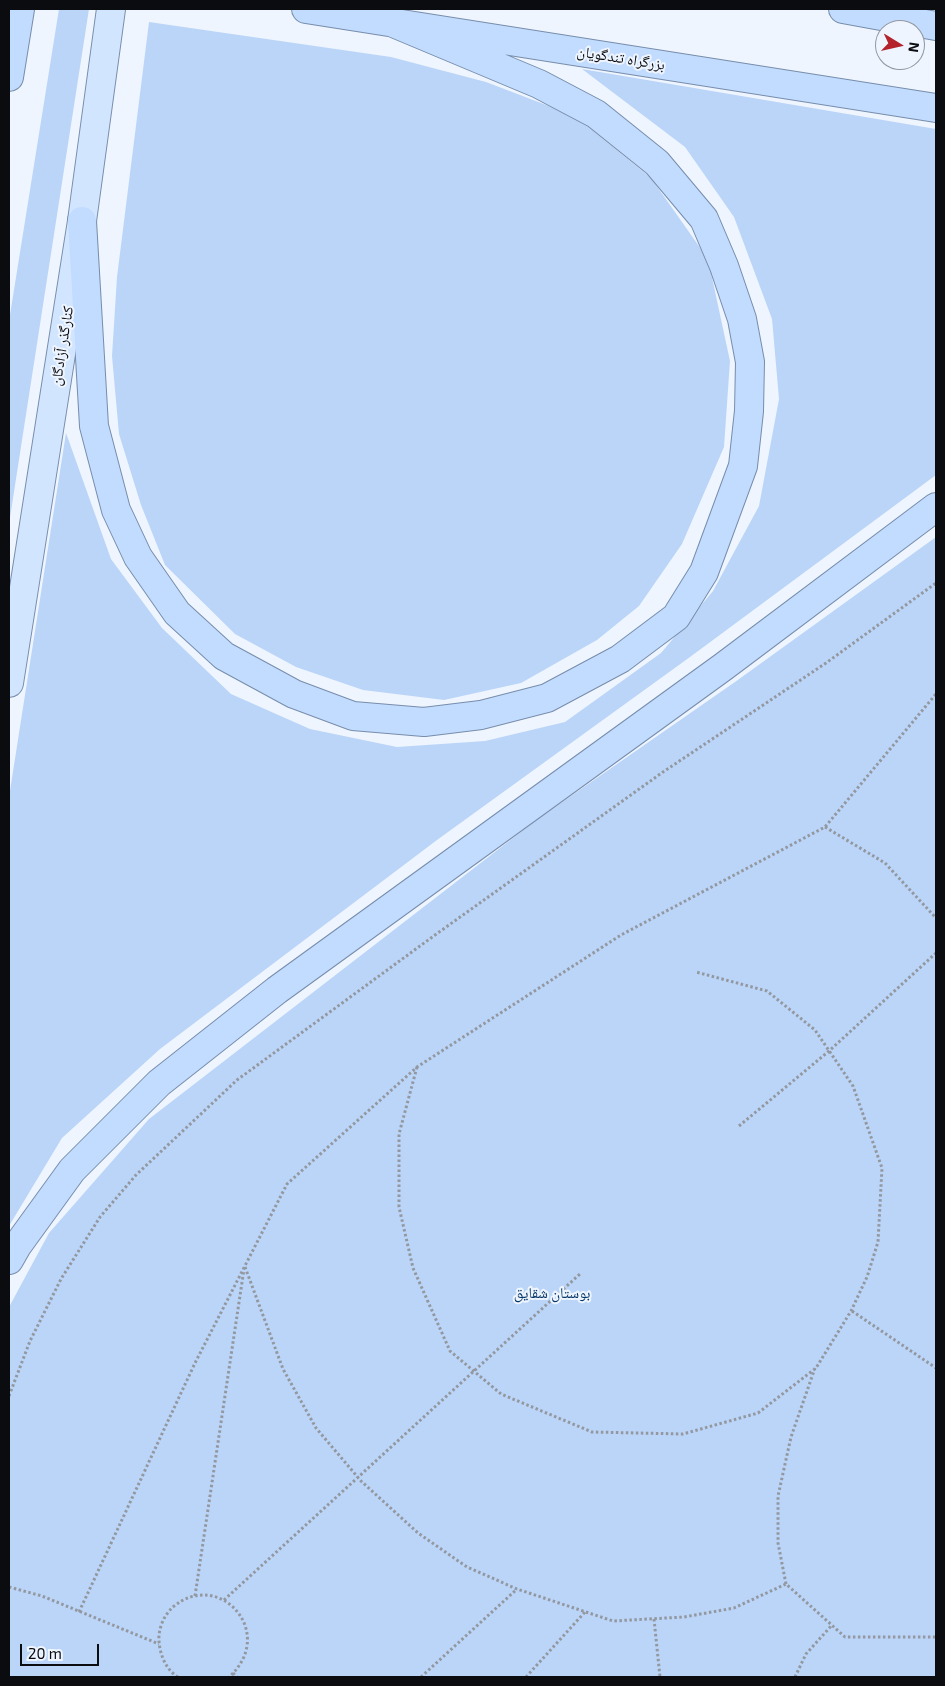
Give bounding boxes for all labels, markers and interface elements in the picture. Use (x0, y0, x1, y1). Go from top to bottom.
north arrow (875, 20, 925, 70)
text: N (905, 41, 924, 54)
street label: بزرگراه تندگویان (576, 42, 666, 74)
street label: کنارگذر آزادگان (47, 305, 77, 387)
park label: بوستان شقایق (514, 1284, 590, 1302)
scale bar (22, 1634, 101, 1666)
text: 20 m (28, 1644, 62, 1662)

